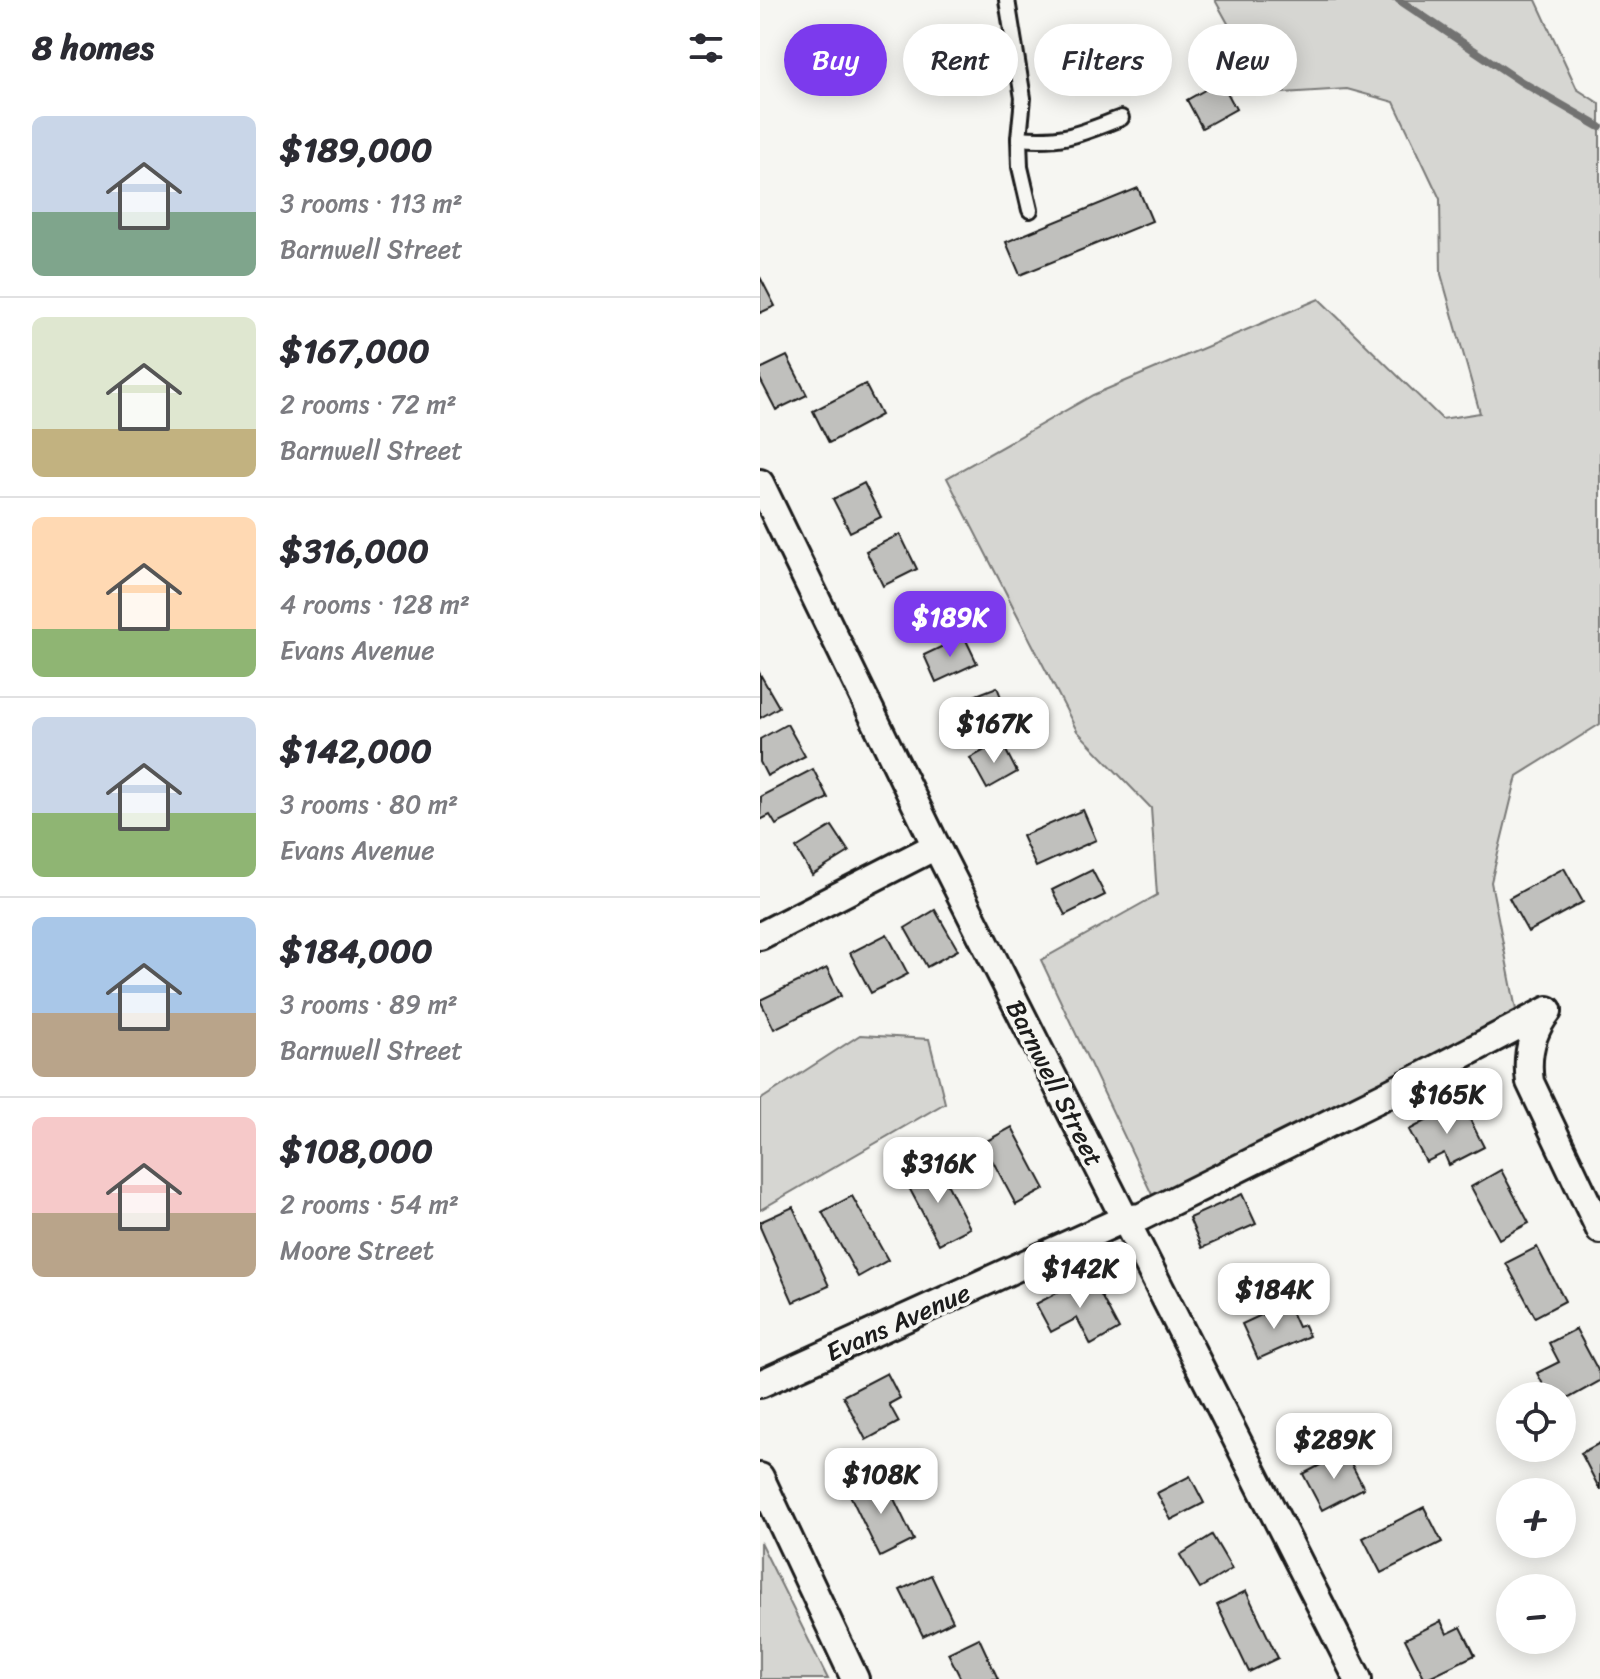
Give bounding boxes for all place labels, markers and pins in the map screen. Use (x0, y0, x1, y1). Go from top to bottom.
pin: $189K (894, 591, 1006, 659)
pin: $167K (938, 697, 1050, 765)
pin: $165K (1391, 1068, 1503, 1136)
pin: $316K (882, 1137, 994, 1205)
pin: $142K (1024, 1242, 1136, 1310)
pin: $184K (1218, 1263, 1330, 1331)
pin: $289K (1278, 1413, 1390, 1481)
pin: $108K (825, 1448, 937, 1516)

